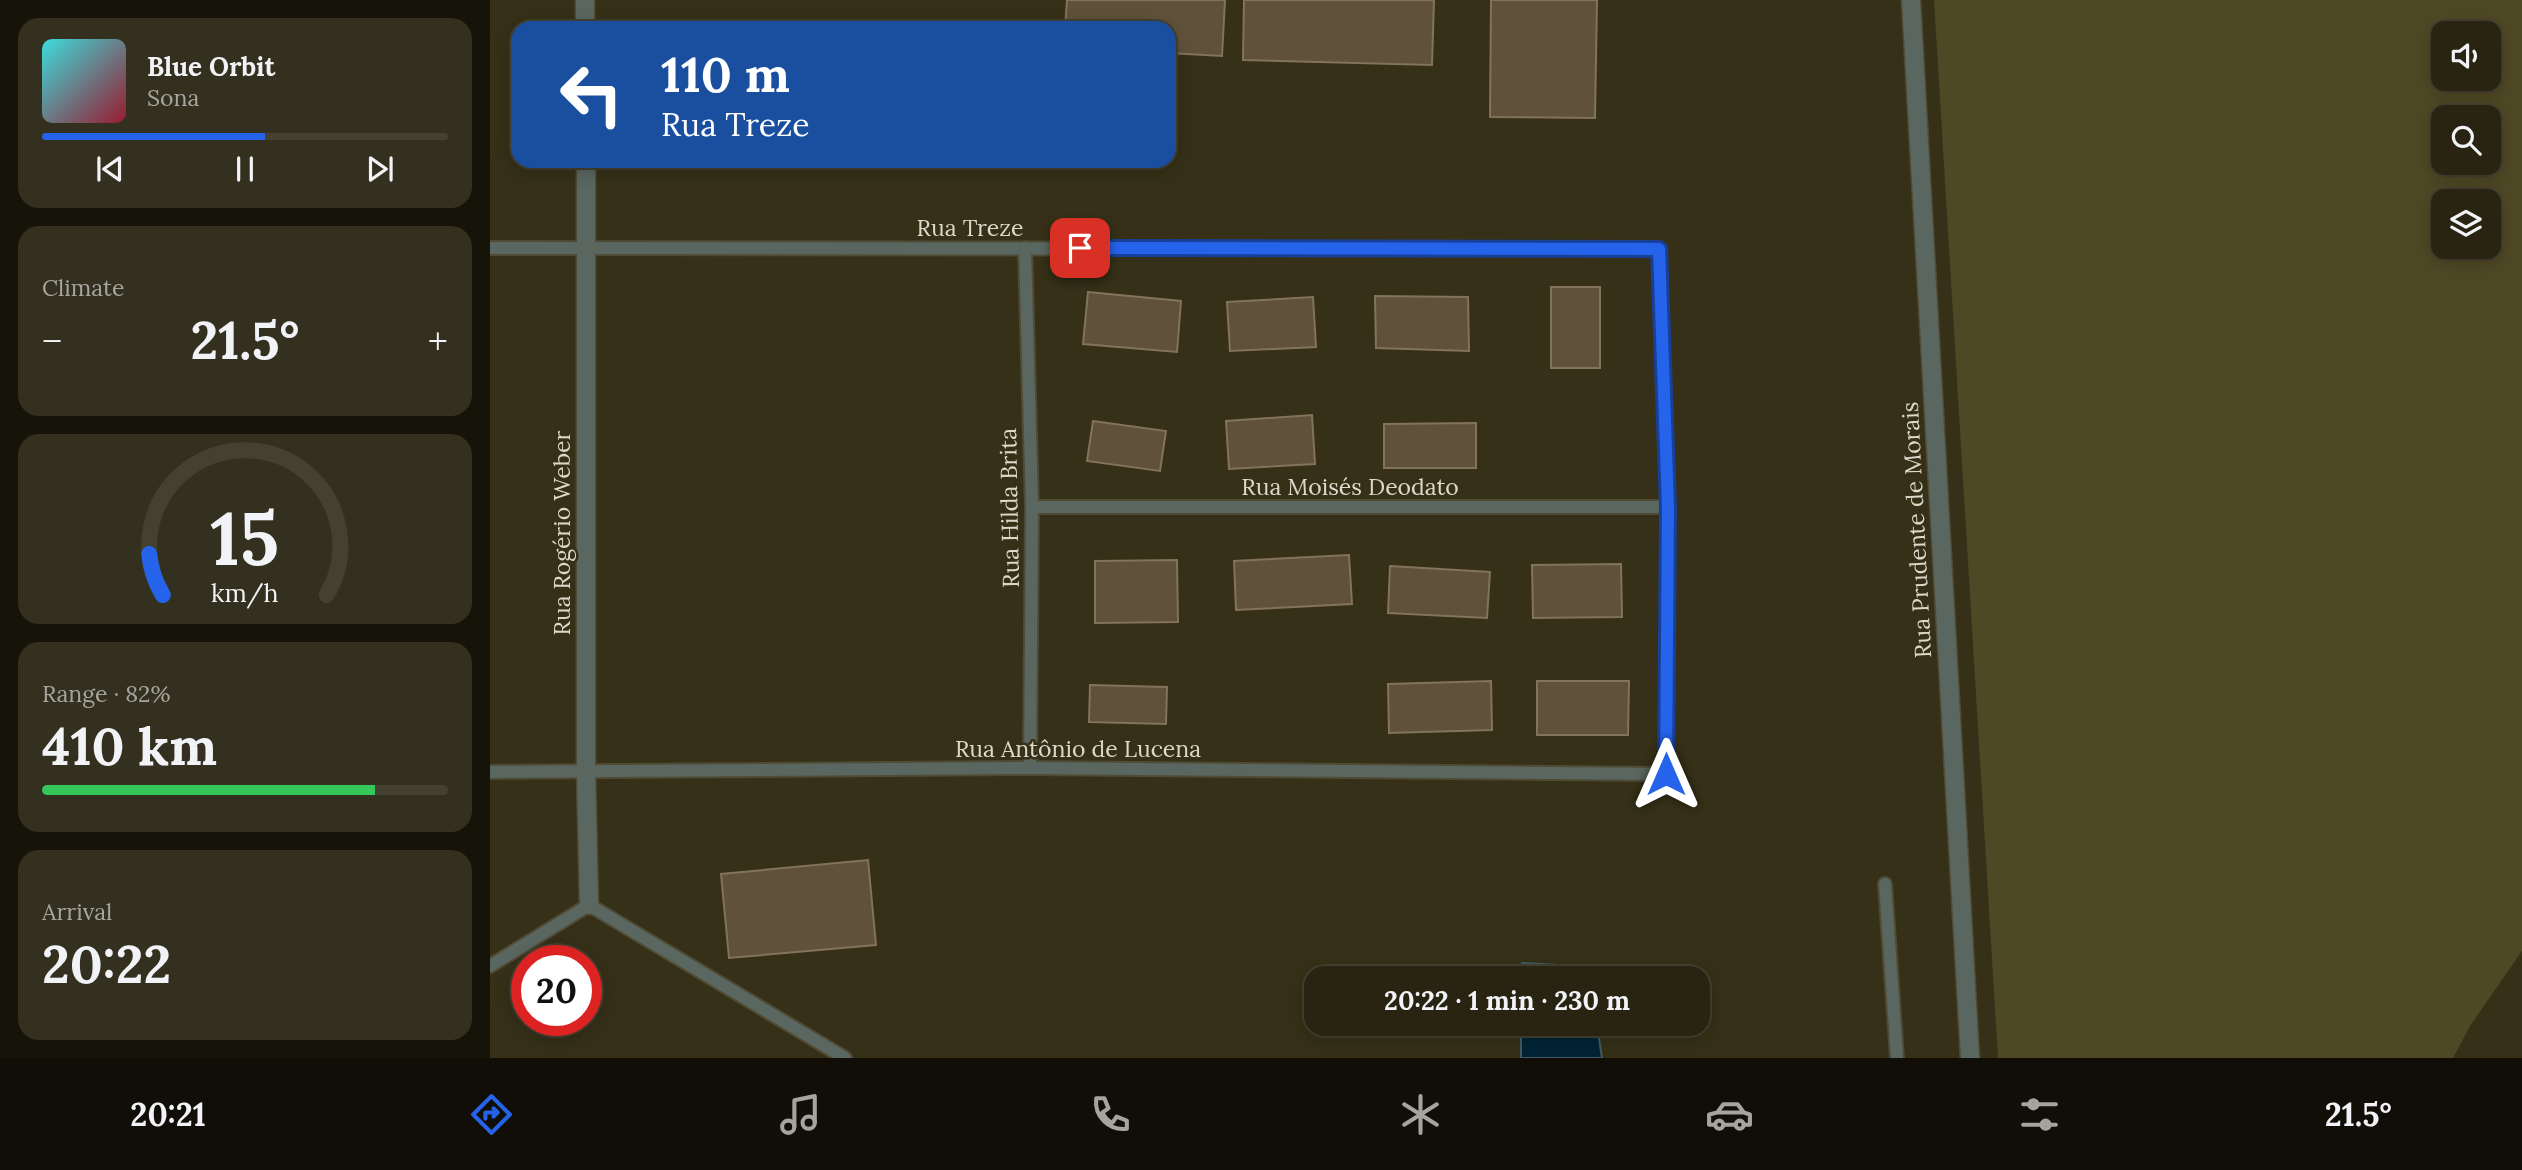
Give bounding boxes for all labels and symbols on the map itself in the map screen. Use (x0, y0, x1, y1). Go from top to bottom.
street label: Rua Treze (917, 213, 1023, 242)
pin (1050, 218, 1110, 278)
street label: Rua Prudente de Morais (1895, 401, 1937, 659)
street label: Rua Hilda Brita (993, 428, 1025, 588)
street label: Rua Rogério Weber (547, 430, 576, 636)
street label: Rua Moisés Deodato (1241, 472, 1459, 501)
street label: Rua Antônio de Lucena (955, 734, 1201, 763)
position arrow (1629, 737, 1703, 811)
speed limit sign: 20 (511, 945, 602, 1036)

